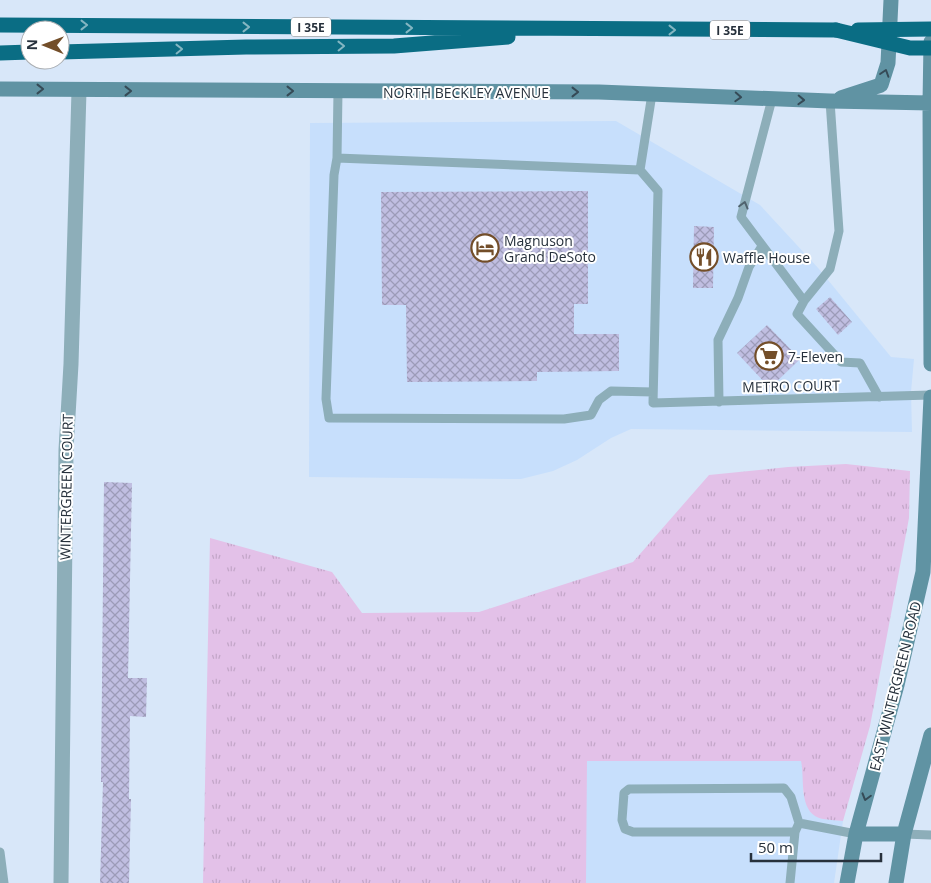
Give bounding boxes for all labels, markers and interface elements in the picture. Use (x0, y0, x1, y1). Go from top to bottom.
road number: I 35E (291, 18, 331, 36)
north arrow (20, 20, 70, 70)
one-way arrow (80, 20, 88, 30)
road number: I 35E (710, 20, 750, 40)
one-way arrow (242, 21, 250, 32)
one-way arrow (405, 23, 413, 33)
one-way arrow (668, 25, 676, 35)
text: N (22, 39, 41, 51)
one-way arrow (338, 41, 345, 51)
one-way arrow (175, 43, 183, 54)
one-way arrow (879, 69, 889, 77)
street label: NORTH BECKLEY AVENUE (383, 83, 549, 102)
one-way arrow (36, 84, 44, 94)
one-way arrow (124, 86, 132, 96)
one-way arrow (286, 86, 294, 96)
one-way arrow (572, 87, 579, 97)
one-way arrow (734, 92, 742, 103)
one-way arrow (797, 95, 805, 106)
one-way arrow (738, 200, 749, 209)
place label: Magnuson Grand DeSoto (504, 231, 596, 266)
hotel icon: Magnuson Grand DeSoto (470, 233, 500, 263)
restaurant icon: Waffle House (689, 242, 719, 272)
place label: Waffle House (723, 248, 810, 267)
supermarket icon: 7-Eleven (754, 341, 784, 371)
place label: 7-Eleven (788, 347, 843, 366)
street label: METRO COURT (742, 376, 840, 396)
street label: WINTERGREEN COURT (55, 413, 77, 560)
street label: EAST WINTERGREEN ROAD (865, 599, 925, 773)
one-way arrow (861, 792, 872, 801)
scale bar (751, 830, 881, 862)
text: 50 m (758, 837, 793, 857)

